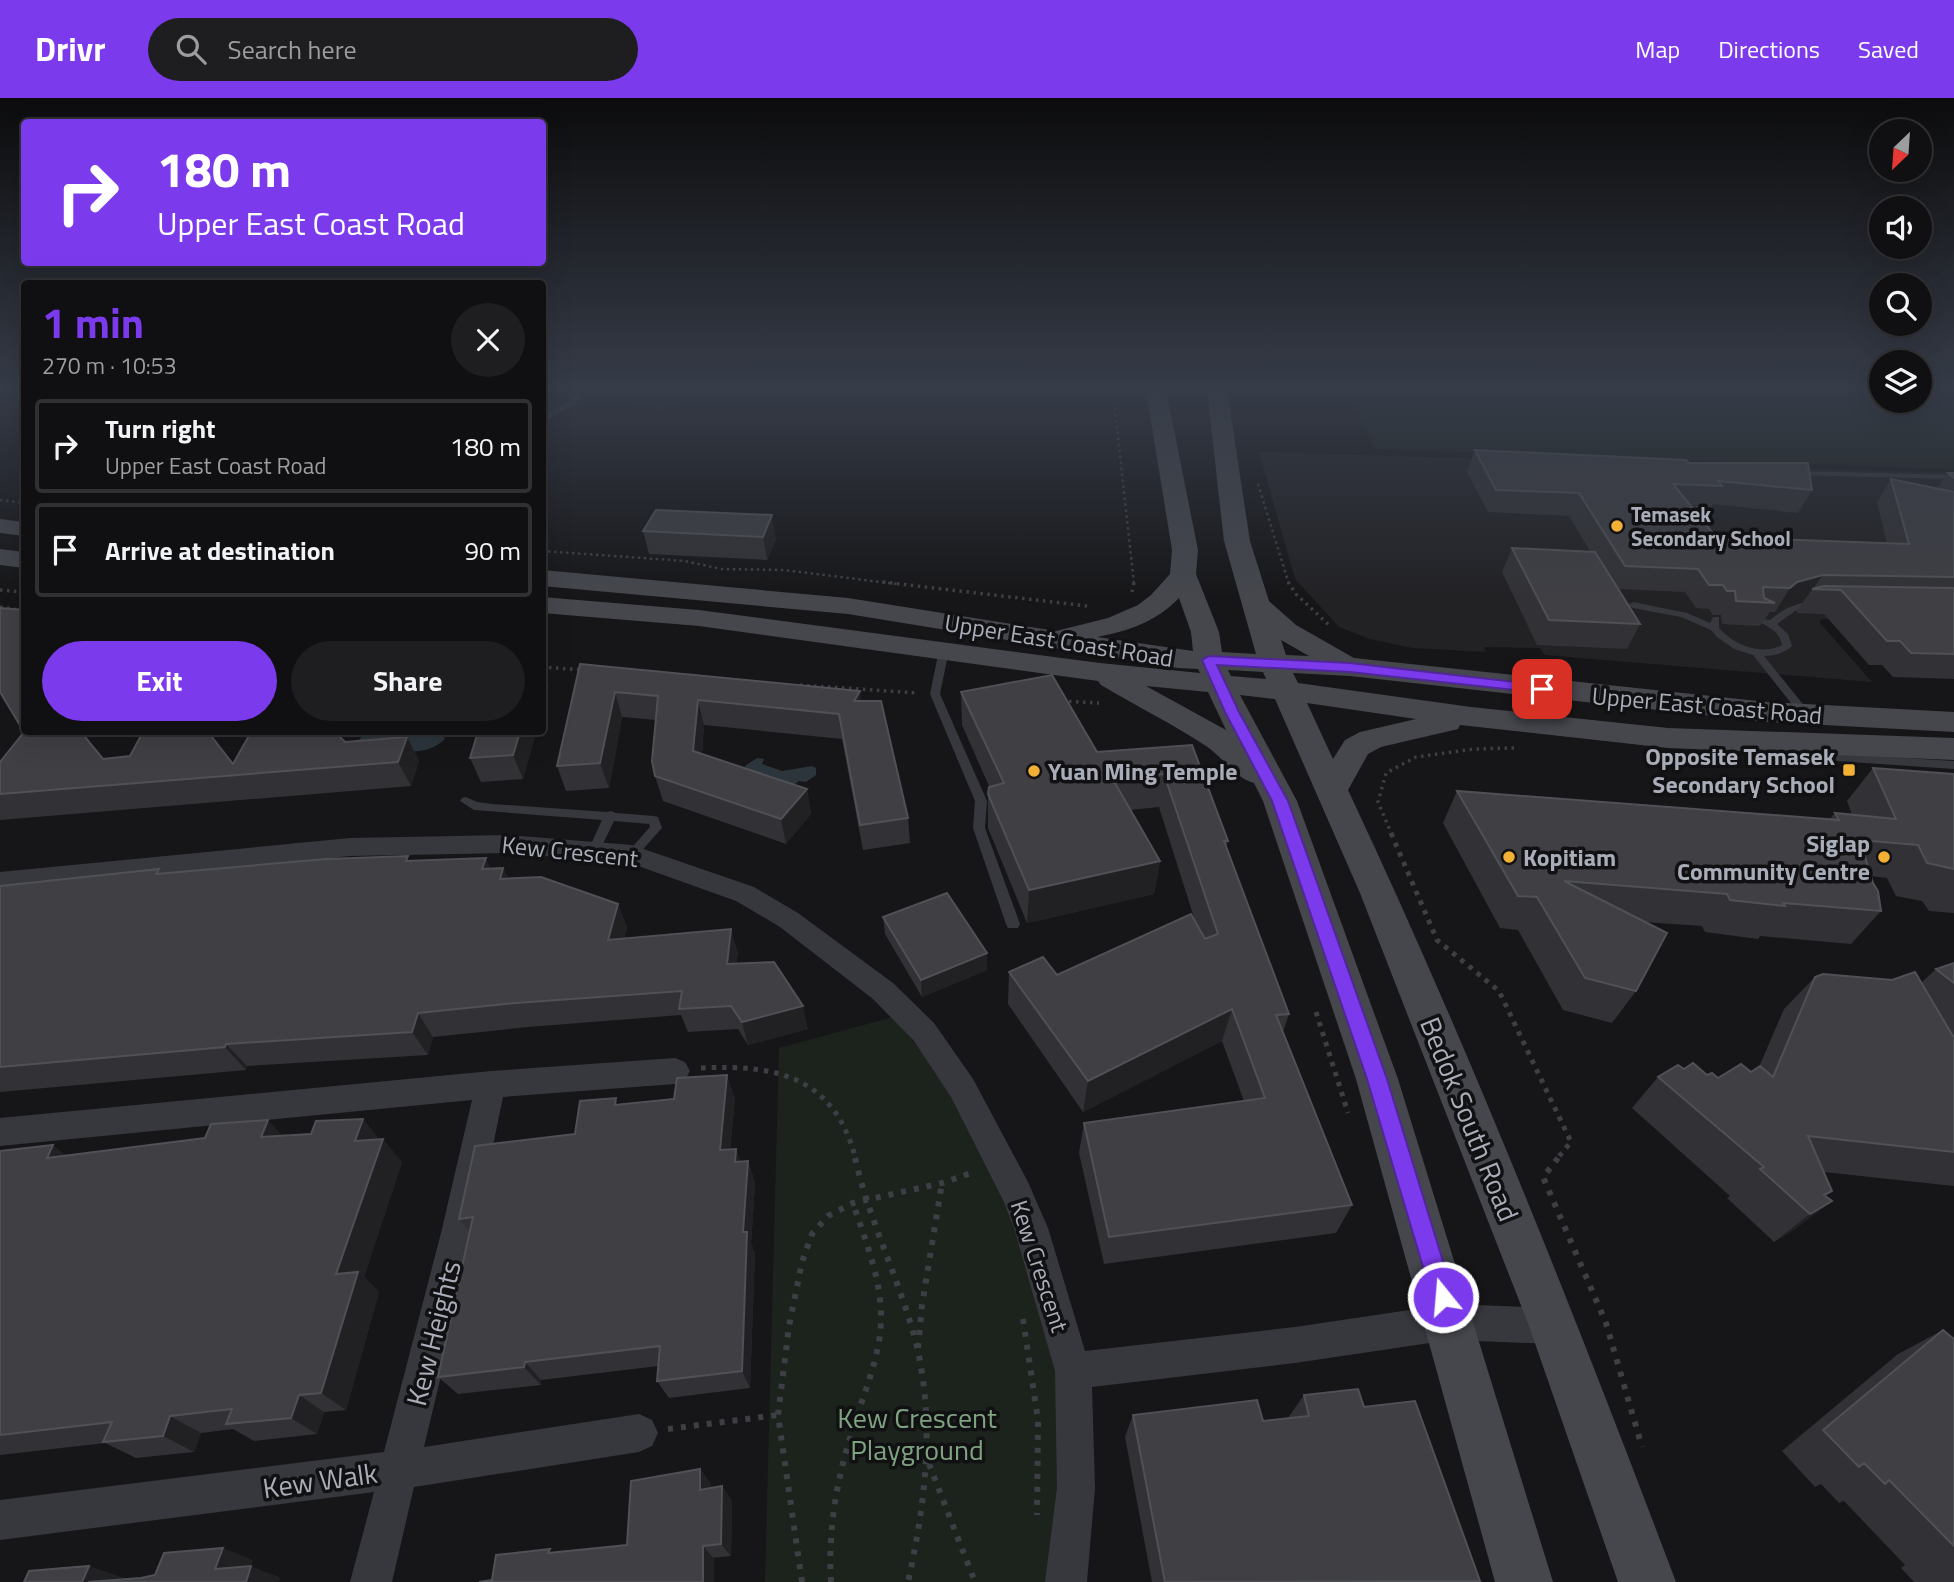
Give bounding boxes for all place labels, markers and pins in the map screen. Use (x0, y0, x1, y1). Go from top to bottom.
place label: Temasek Secondary School (1631, 498, 1791, 554)
marker: Temasek Secondary School (1609, 518, 1625, 534)
pin (1512, 659, 1572, 719)
place label: Opposite Temasek Secondary School (1645, 738, 1836, 802)
place label: Yuan Ming Temple (1048, 753, 1237, 789)
marker: Opposite Temasek Secondary School (1841, 762, 1857, 778)
marker: Yuan Ming Temple (1026, 763, 1042, 779)
place label: Siglap Community Centre (1677, 825, 1870, 889)
place label: Kopitiam (1523, 839, 1616, 875)
marker: Kopitiam (1501, 849, 1517, 865)
marker: Siglap Community Centre (1876, 849, 1892, 865)

